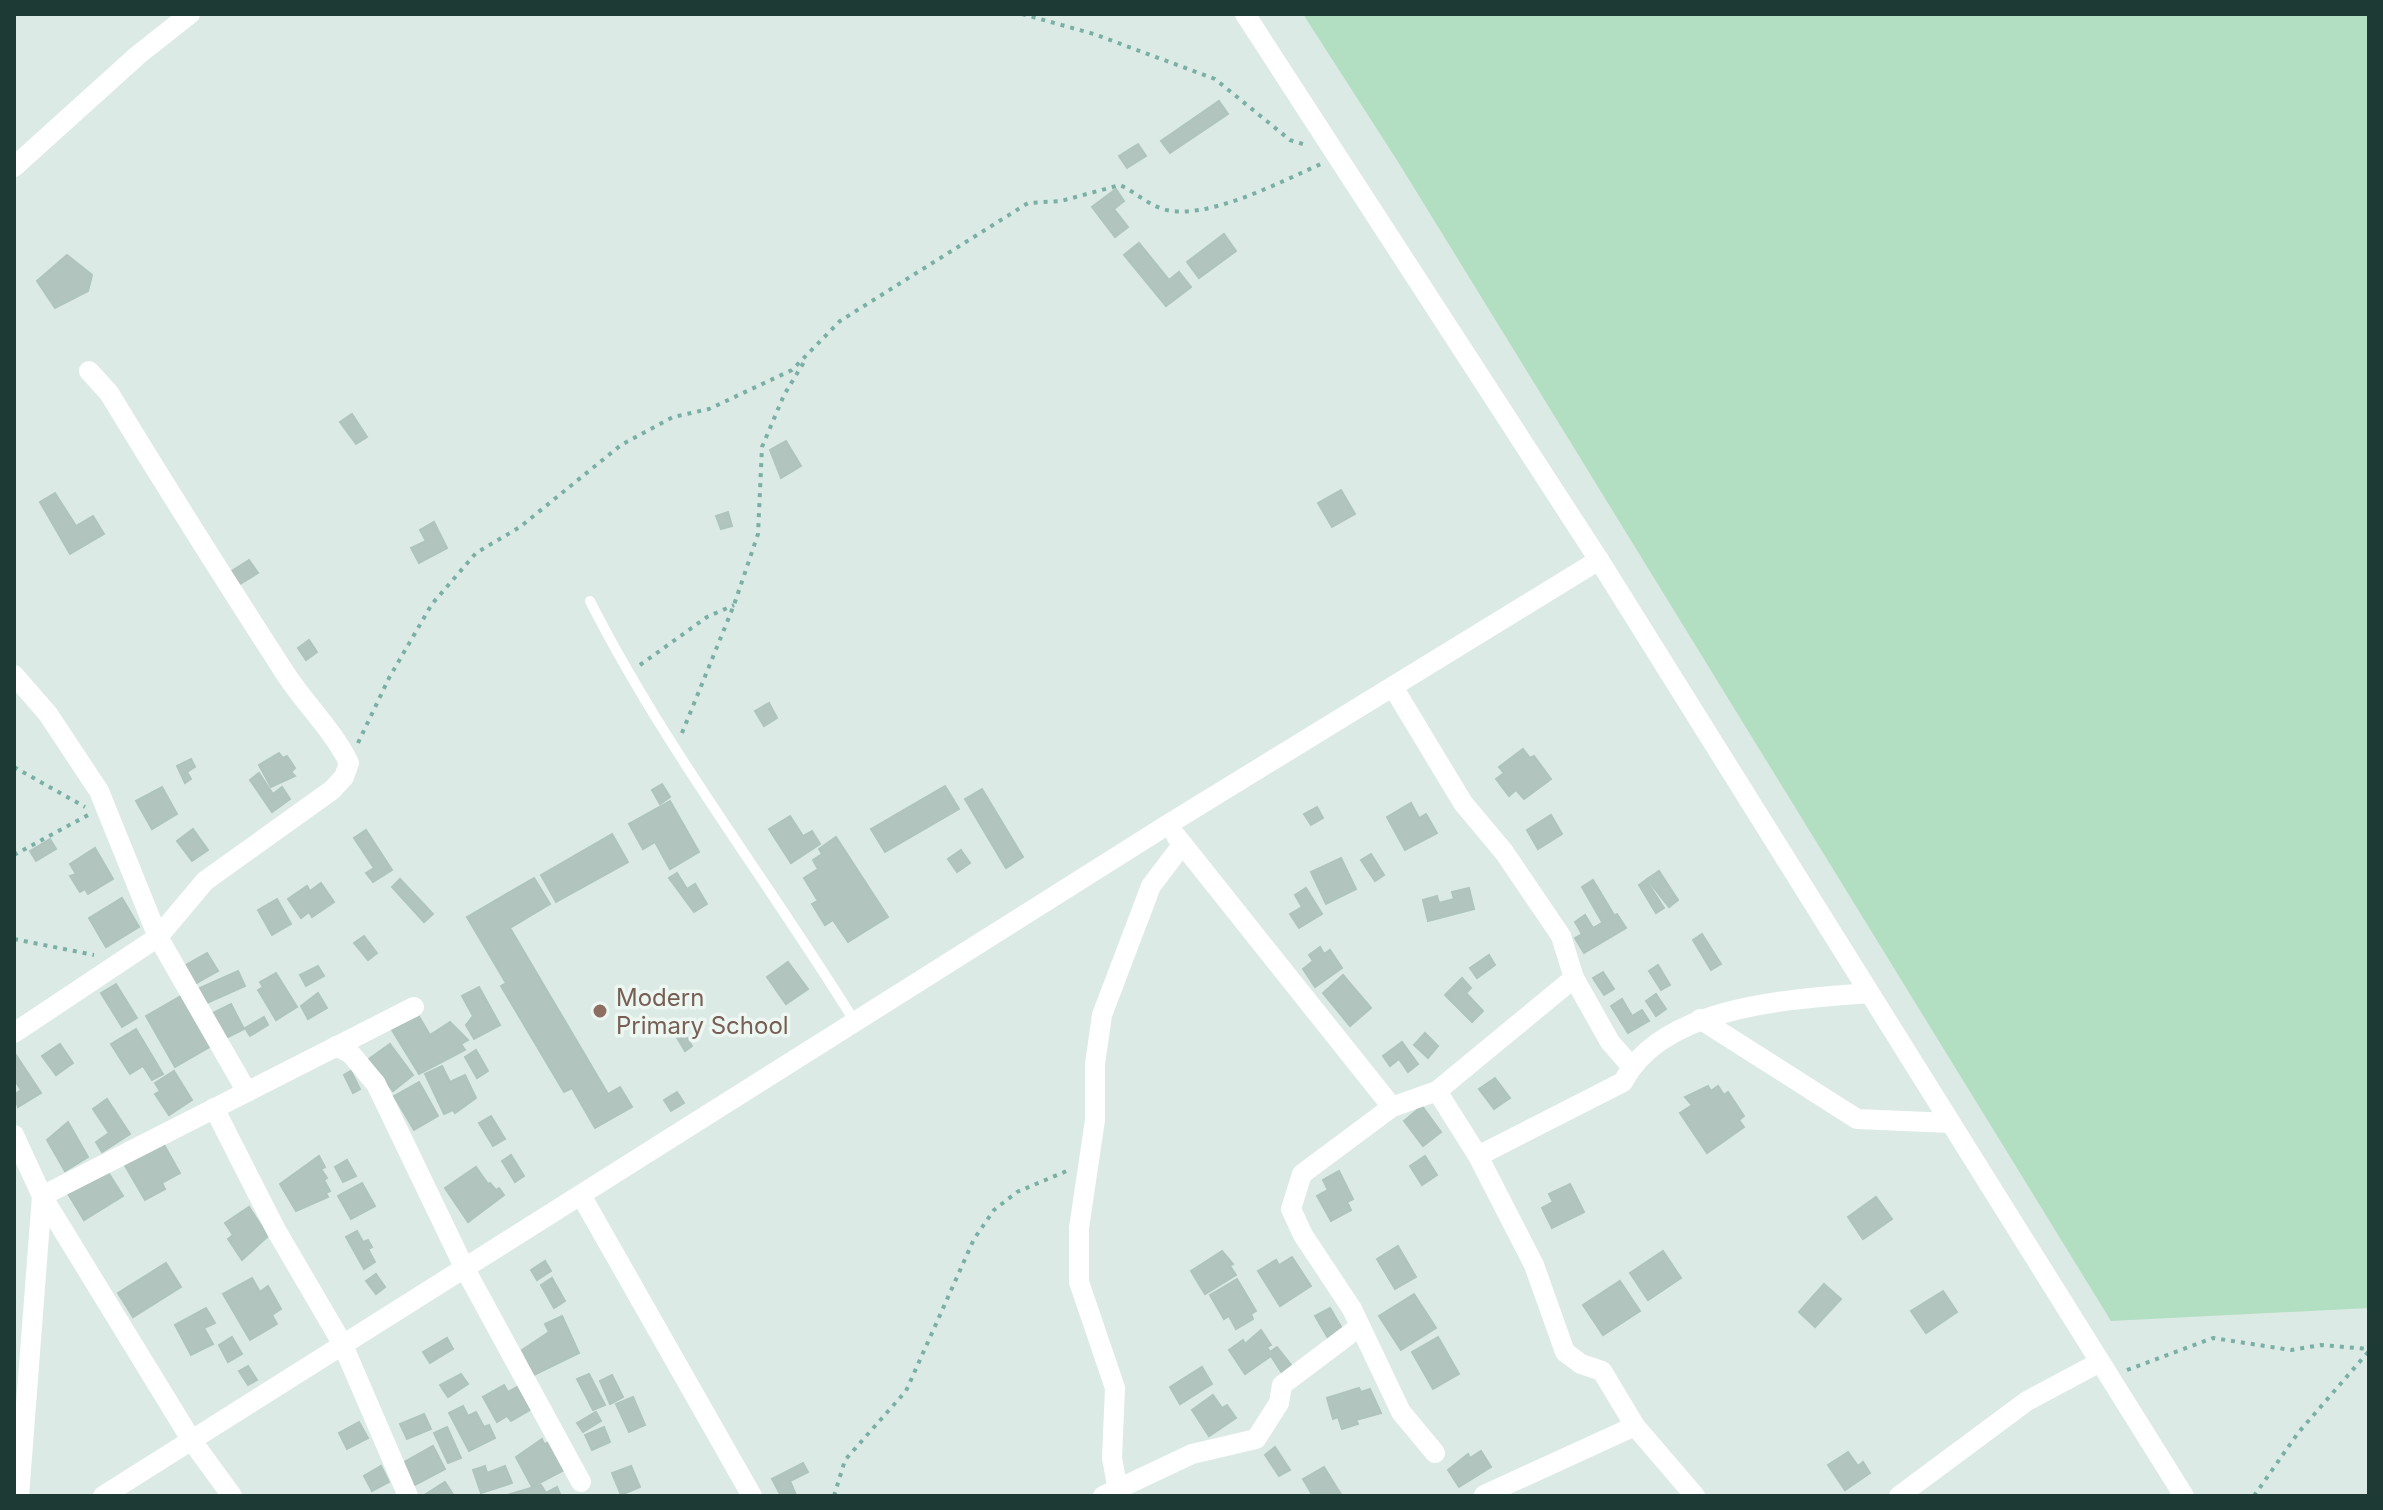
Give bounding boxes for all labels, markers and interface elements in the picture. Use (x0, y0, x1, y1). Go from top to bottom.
place label: Modern Primary School (616, 983, 789, 1040)
marker: Modern Primary School (591, 1002, 609, 1020)

